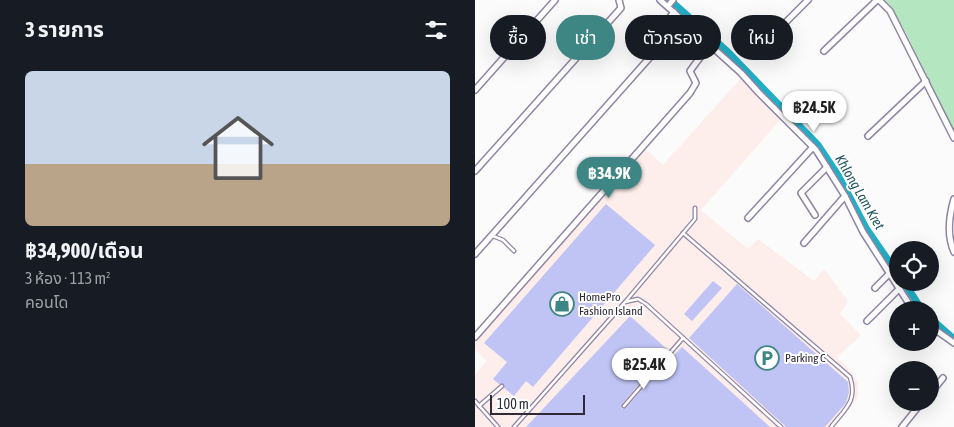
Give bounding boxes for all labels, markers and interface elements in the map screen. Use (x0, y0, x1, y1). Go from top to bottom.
chip: ซื้อ (490, 15, 546, 60)
chip: เช่า (556, 15, 615, 60)
chip: ตัวกรอง (625, 15, 721, 60)
chip: ใหม่ (731, 15, 793, 60)
icon: filters (422, 16, 450, 44)
text: 3 รายการ (25, 17, 104, 41)
pin: ฿24.5K (773, 90, 855, 133)
text: ฿24.5K (793, 98, 835, 116)
icon: home (193, 103, 283, 193)
water label: Khlong Lam Kret (832, 152, 888, 232)
pin: ฿34.9K (568, 156, 650, 199)
text: ฿34.9K (588, 164, 630, 182)
text: ฿34,900/เดือน (25, 238, 144, 262)
map controls (889, 241, 939, 411)
button: locate (889, 241, 939, 291)
text: 3 ห้อง · 113 m² (25, 269, 110, 287)
place label: HomePro Fashion Island (579, 290, 643, 318)
shop icon: HomePro Fashion Island (549, 291, 575, 317)
text: คอนโด (25, 293, 68, 311)
button: + (889, 301, 939, 351)
parking icon: Parking C (754, 345, 780, 371)
pin: ฿25.4K (603, 348, 685, 390)
place label: Parking C (785, 351, 826, 365)
text: ฿25.4K (623, 355, 665, 373)
button: − (889, 361, 939, 411)
scale bar (490, 392, 585, 415)
text: 100 m (497, 396, 529, 412)

